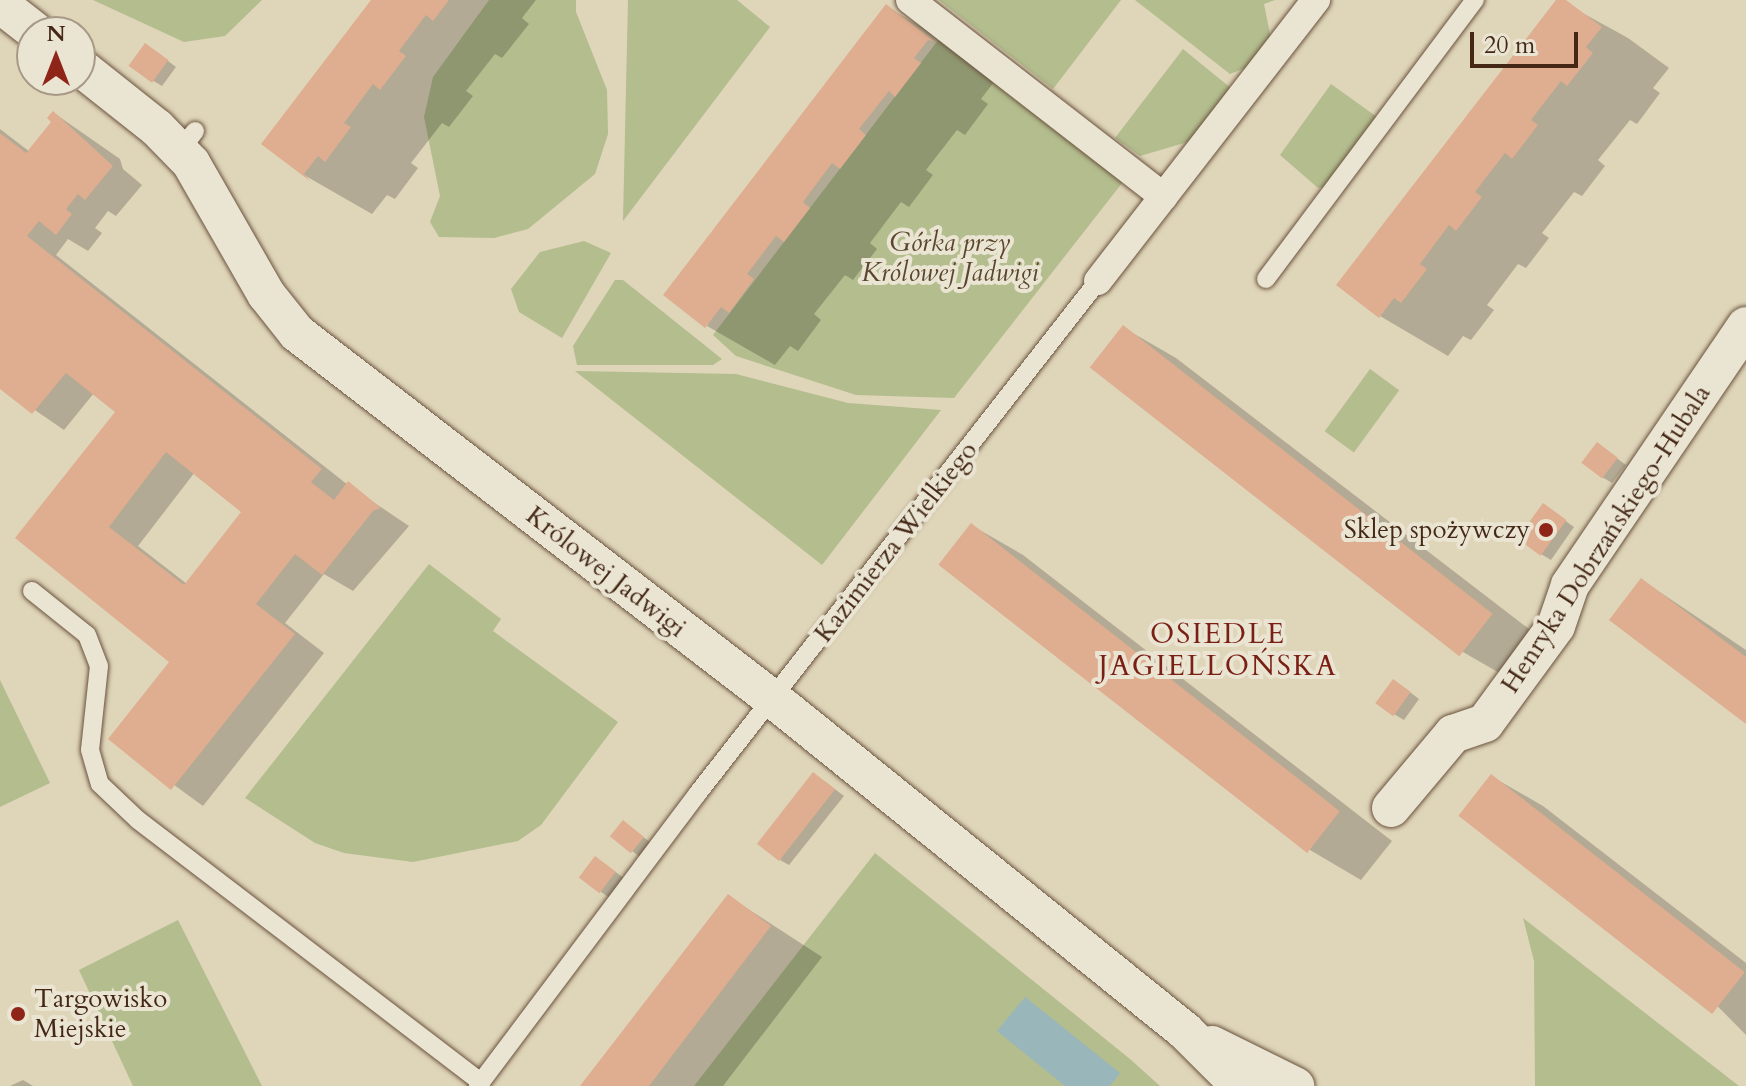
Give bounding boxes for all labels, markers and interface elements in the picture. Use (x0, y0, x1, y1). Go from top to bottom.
north arrow (16, 16, 96, 96)
scale bar (1474, 16, 1582, 66)
text: N (46, 19, 66, 49)
text: 20 m (1484, 29, 1535, 62)
park label: Górka przy Królowej Jadwigi (862, 227, 1038, 288)
street label: Henryka Dobrzańskiego-Hubala (1495, 379, 1717, 699)
street label: Kazimierza Wielkiego (808, 435, 984, 649)
street label: Królowej Jadwigi (520, 500, 692, 644)
place label: Sklep spożywczy (1344, 514, 1530, 546)
marker: Sklep spożywczy (1537, 521, 1555, 539)
district label: OSIEDLE JAGIELLOŃSKA (1098, 617, 1338, 683)
place label: Targowisko Miejskie (34, 983, 167, 1044)
marker: Targowisko Miejskie (9, 1005, 27, 1023)

